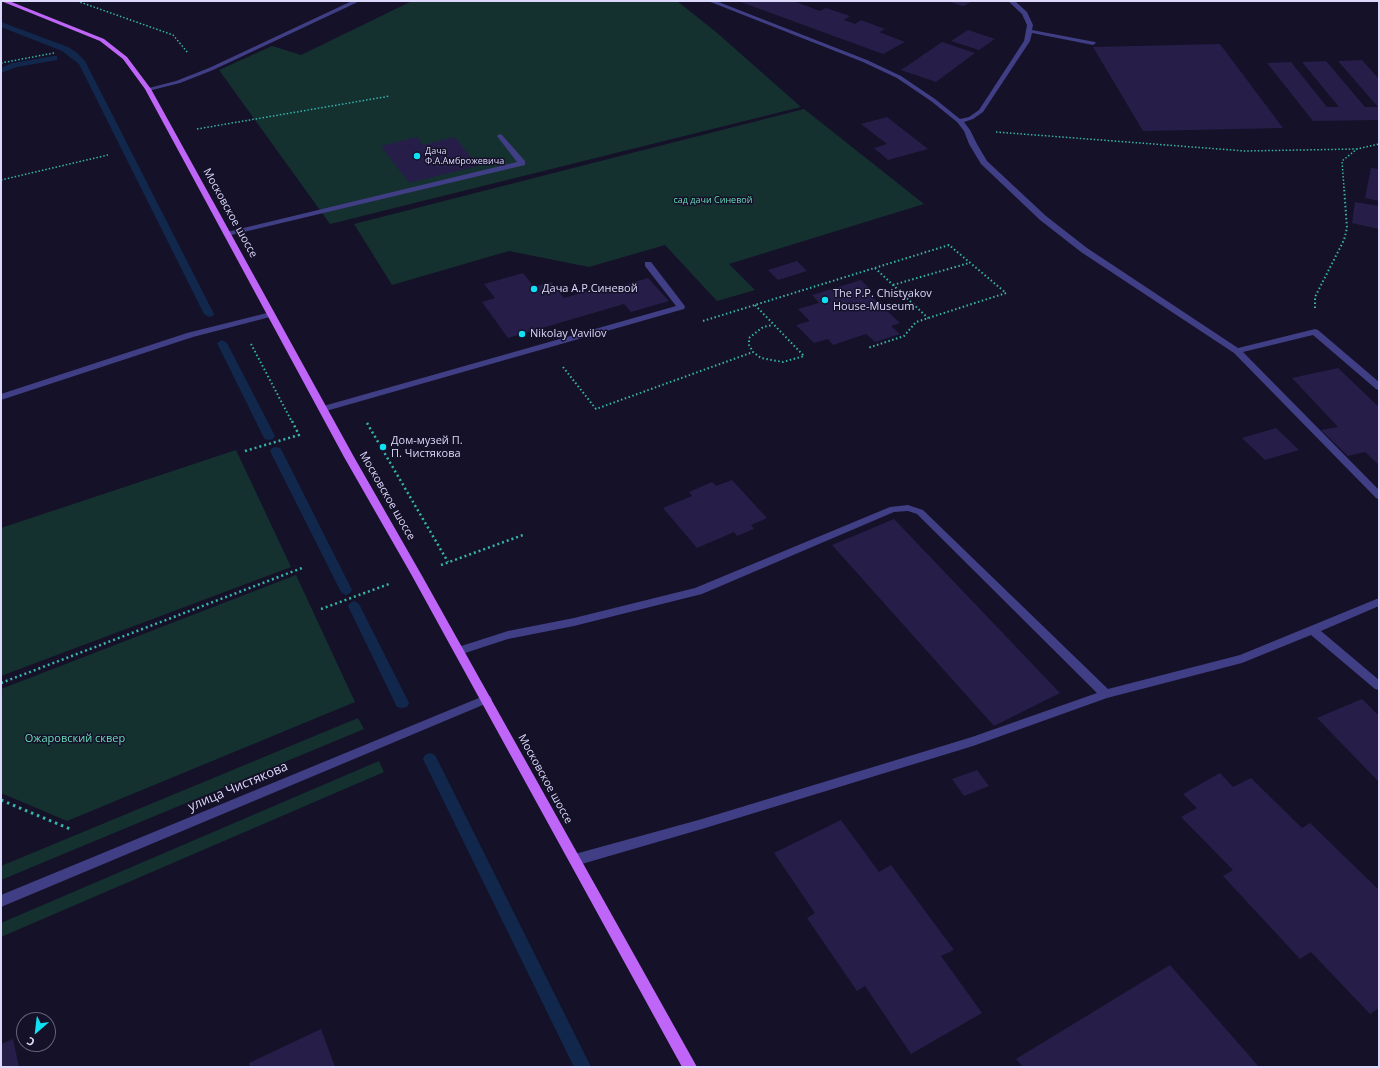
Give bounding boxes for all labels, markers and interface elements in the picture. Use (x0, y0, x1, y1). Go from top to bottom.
place label: Дача Ф.А.Амброжевича (425, 146, 504, 167)
marker: Дача Ф.А.Амброжевича (412, 151, 422, 161)
street label: Московское шоссе (200, 166, 260, 260)
park label: сад дачи Синевой (674, 195, 752, 205)
place label: Дача А.Р.Синевой (542, 282, 638, 296)
marker: Дача А.Р.Синевой (529, 284, 539, 294)
place label: The P.P. Chistyakov House-Museum (833, 287, 932, 313)
marker: The P.P. Chistyakov House-Museum (820, 295, 830, 305)
place label: Nikolay Vavilov (530, 327, 607, 341)
marker: Nikolay Vavilov (517, 329, 527, 339)
place label: Дом-музей П. П. Чистякова (391, 434, 463, 460)
marker: Дом-музей П. П. Чистякова (378, 442, 388, 452)
street label: Московское шоссе (356, 449, 418, 543)
park label: Ожаровский сквер (25, 732, 125, 746)
street label: Московское шоссе (515, 732, 575, 826)
street label: улица Чистякова (186, 759, 290, 815)
north arrow (16, 1012, 56, 1052)
text: С (24, 1034, 37, 1050)

